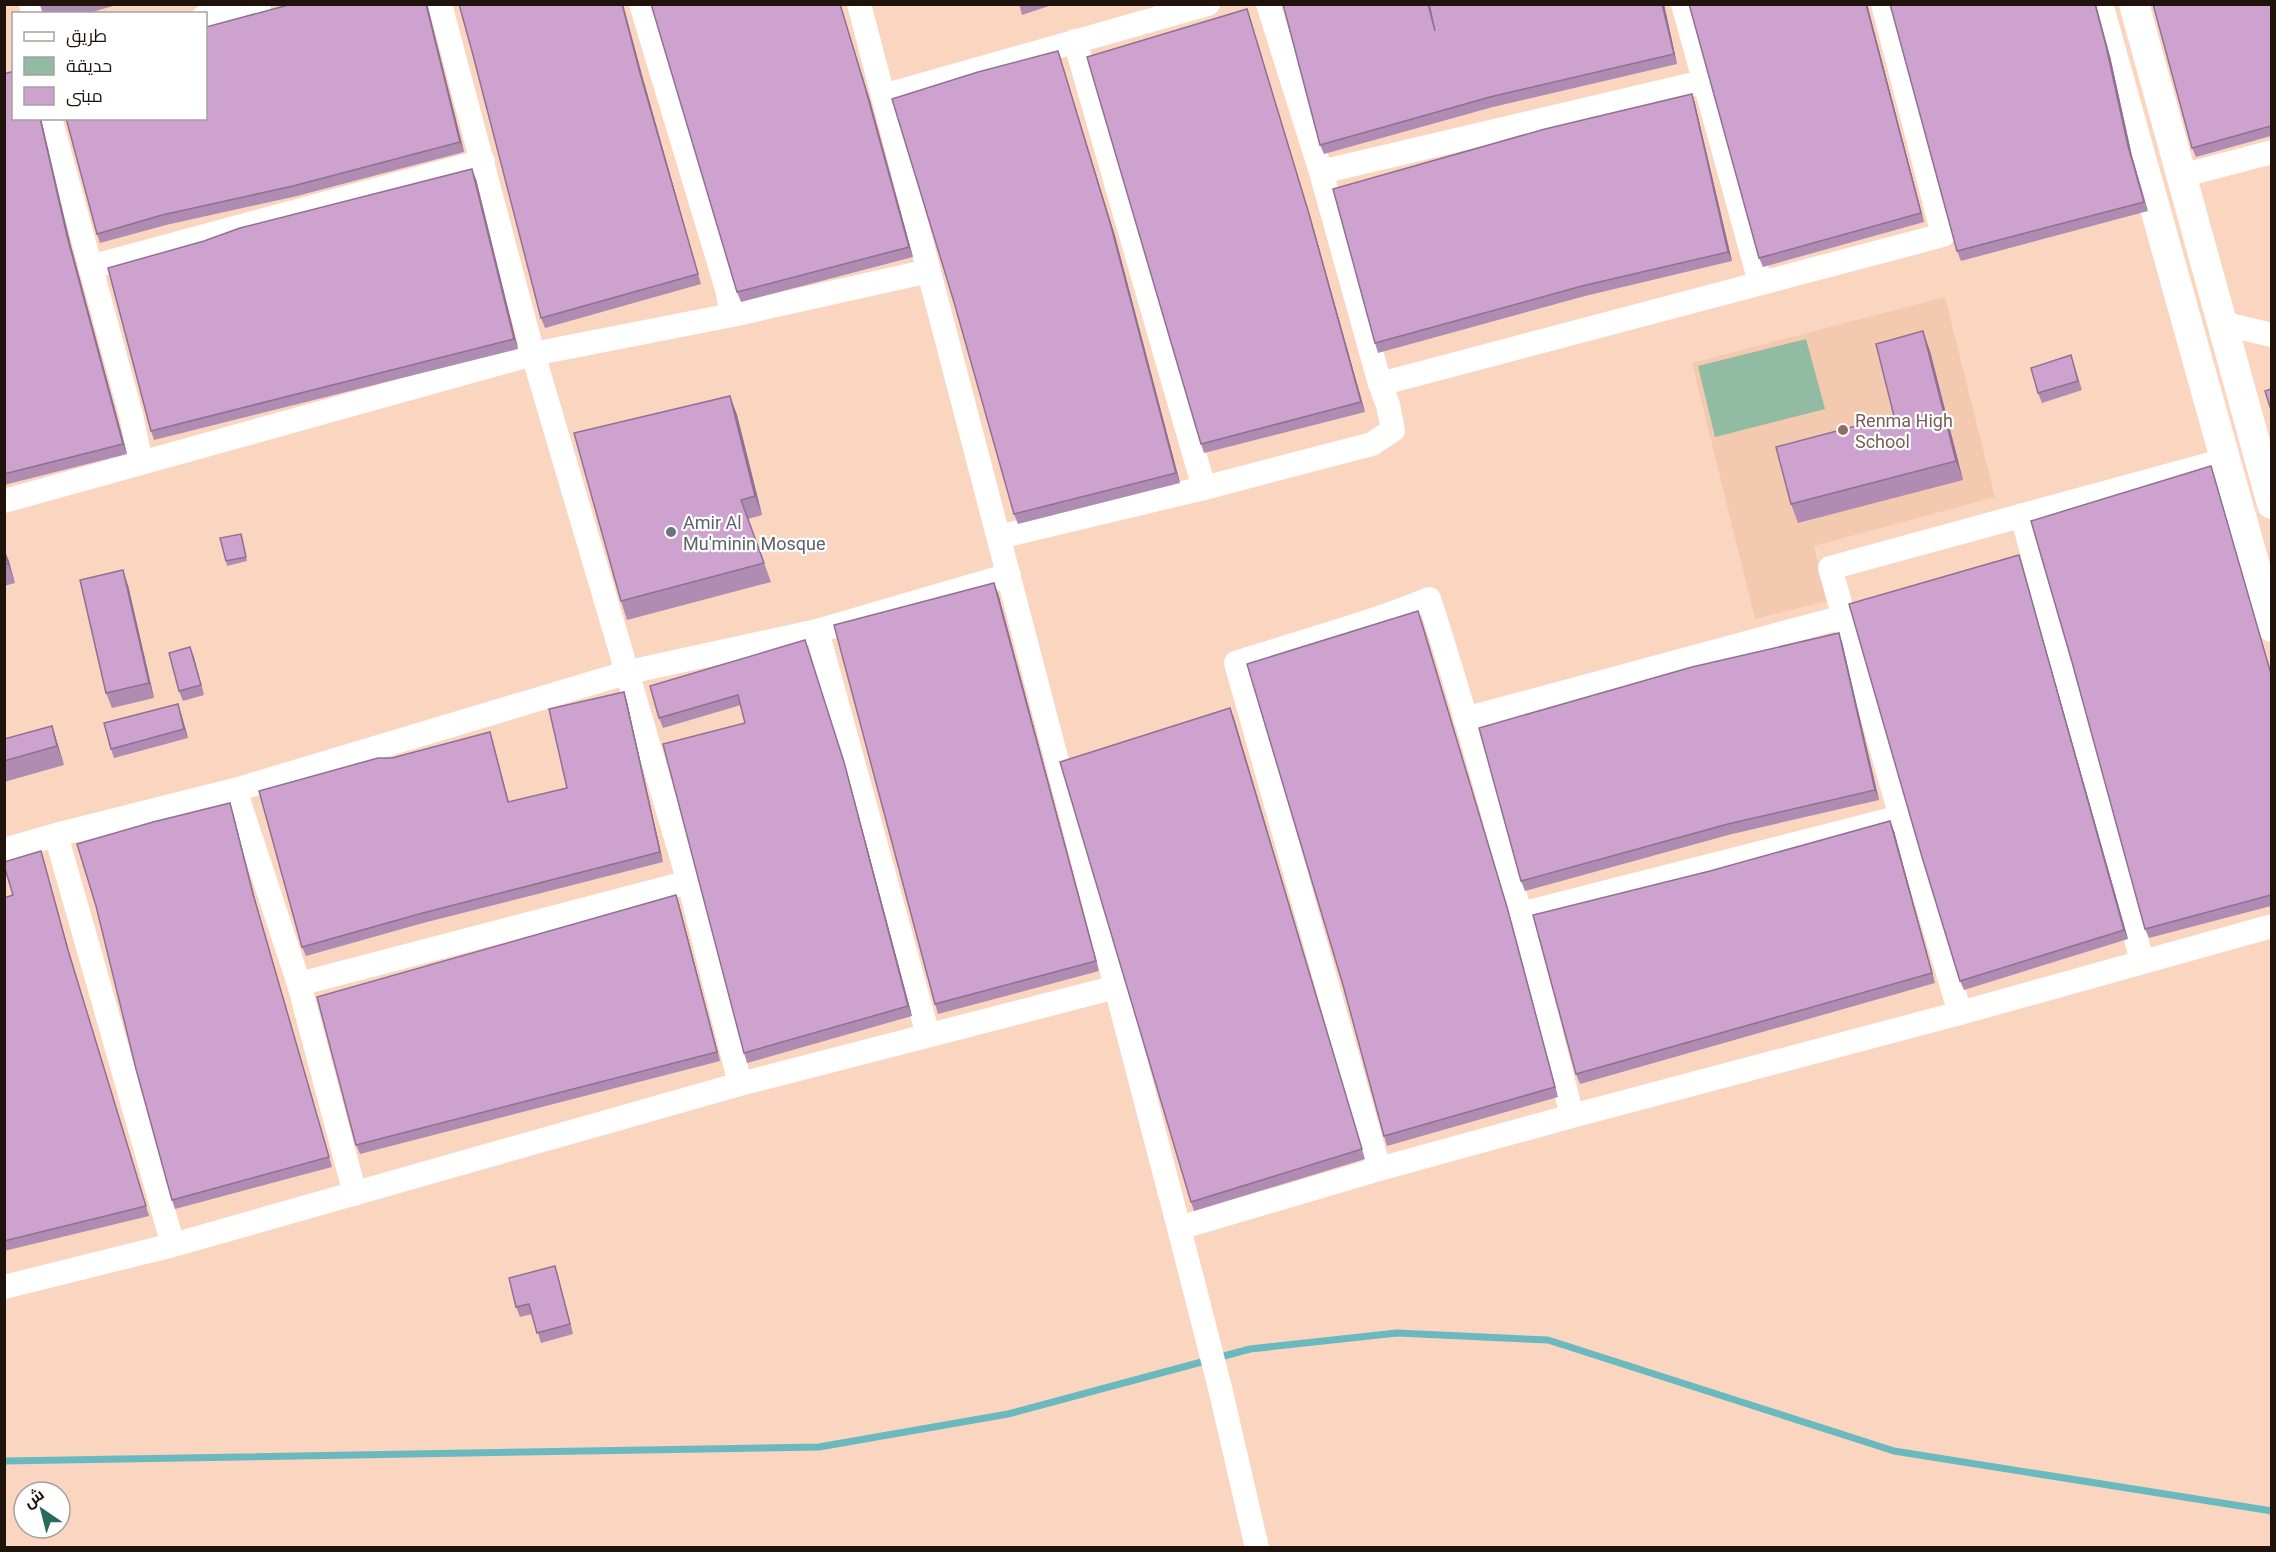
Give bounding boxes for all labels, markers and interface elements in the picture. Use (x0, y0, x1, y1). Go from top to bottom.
legend (12, 12, 207, 120)
text: طريق (66, 25, 107, 48)
text: حديقة (66, 55, 112, 76)
text: مبنى (66, 85, 103, 107)
place label: Renma High School (1855, 410, 1953, 452)
marker: Renma High School (1836, 423, 1850, 437)
place label: Amir Al Mu'minin Mosque (683, 512, 825, 554)
marker: Amir Al Mu'minin Mosque (664, 525, 678, 539)
north arrow (12, 1480, 72, 1540)
text: ش (20, 1484, 48, 1512)

